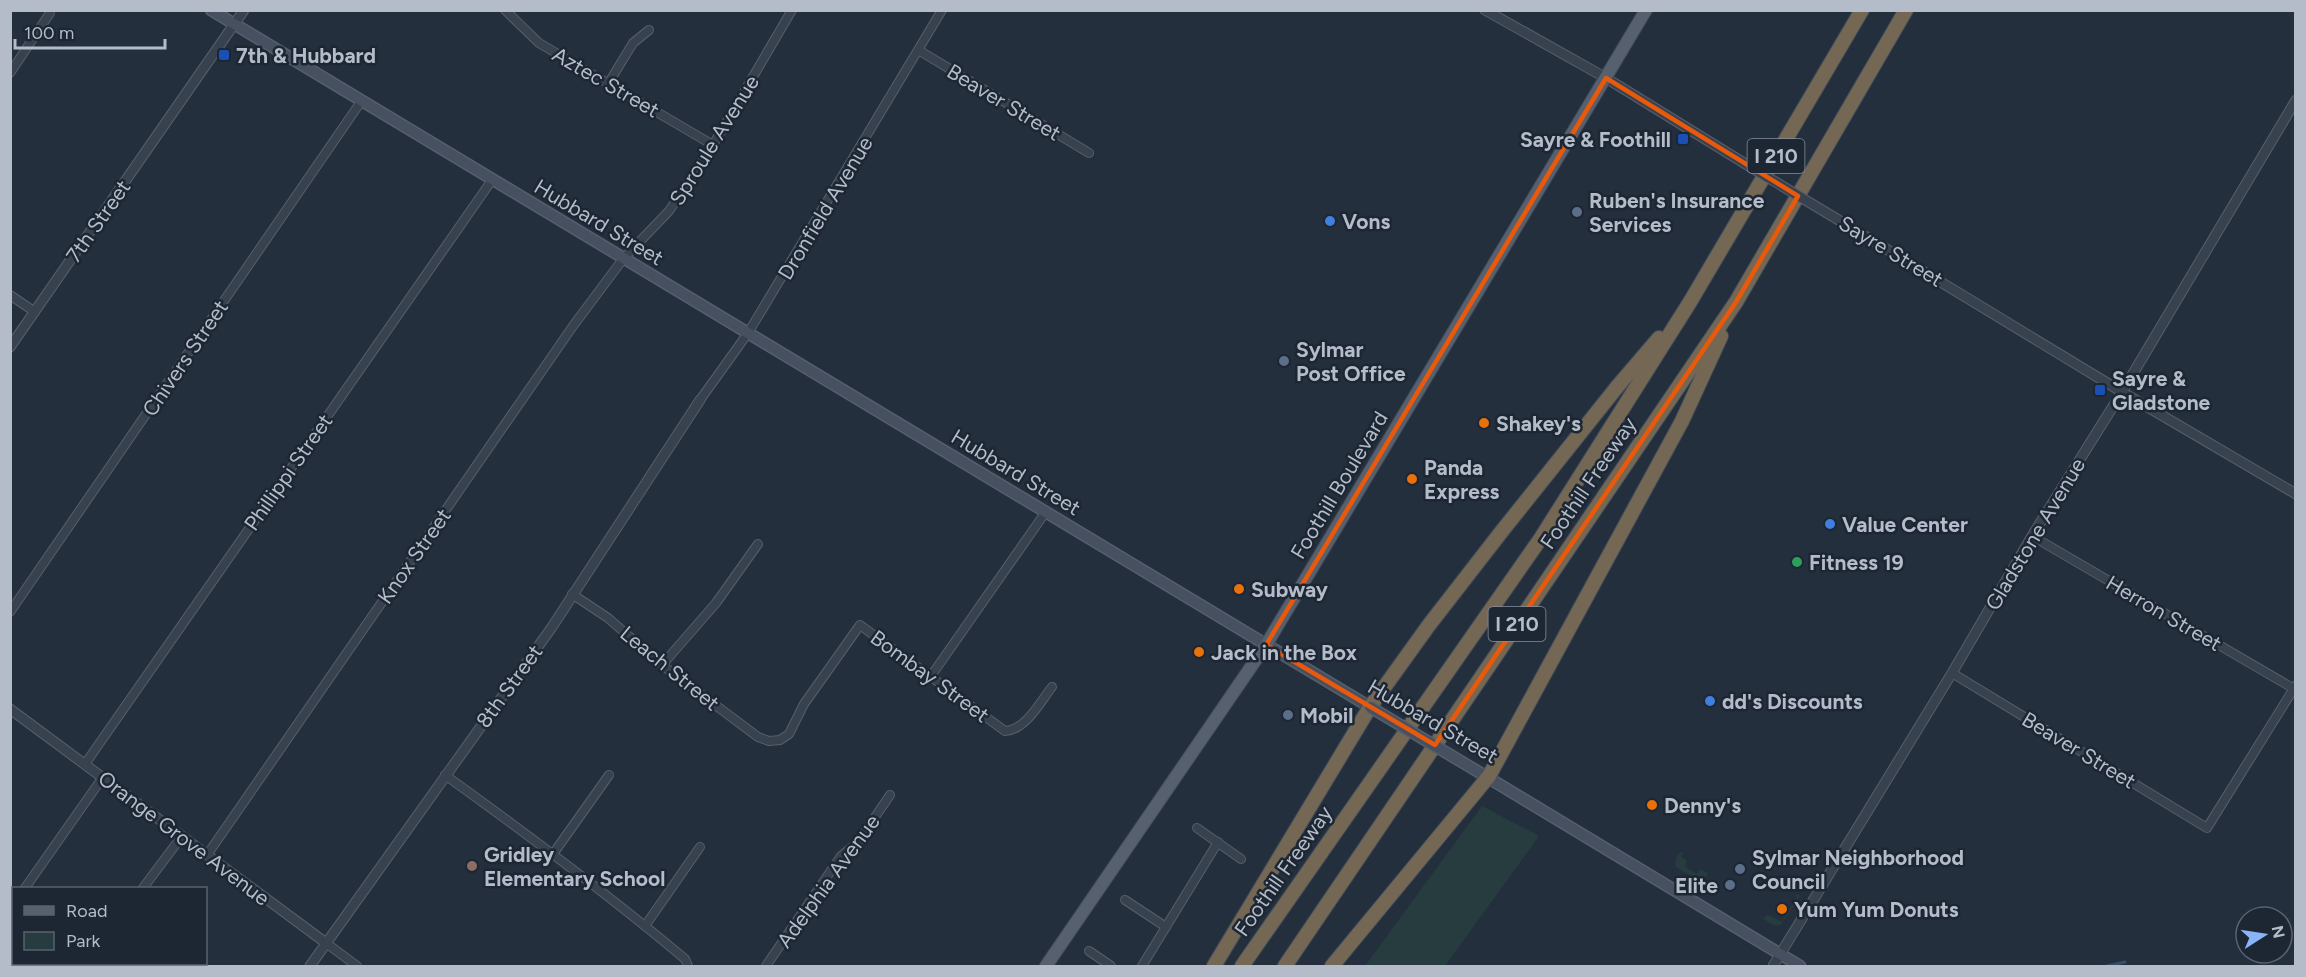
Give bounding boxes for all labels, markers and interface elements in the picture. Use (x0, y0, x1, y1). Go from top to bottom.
scale bar (15, 12, 165, 50)
text: 100 m (24, 22, 74, 44)
street label: Aztec Street (548, 41, 664, 123)
place label: 7th & Hubbard (236, 43, 376, 68)
marker: 7th & Hubbard (217, 48, 231, 62)
street label: Beaver Street (943, 58, 1065, 146)
street label: Sproule Avenue (664, 70, 764, 210)
place label: Sayre & Foothill (1520, 127, 1671, 152)
street label: Dronfield Avenue (772, 132, 878, 284)
marker: Sayre & Foothill (1676, 132, 1690, 146)
road number: I 210 (1748, 139, 1804, 173)
street label: Hubbard Street (530, 174, 668, 270)
street label: 7th Street (61, 175, 135, 267)
place label: Ruben's Insurance Services (1589, 188, 1765, 237)
marker: Ruben's Insurance Services (1570, 205, 1584, 219)
place label: Vons (1342, 209, 1390, 234)
street label: Sayre Street (1834, 210, 1948, 292)
marker: Vons (1323, 214, 1337, 228)
street label: Chivers Street (137, 295, 233, 421)
place label: Sylmar Post Office (1296, 337, 1406, 386)
marker: Sylmar Post Office (1277, 354, 1291, 368)
place label: Sayre & Gladstone (2112, 366, 2211, 415)
marker: Sayre & Gladstone (2093, 383, 2107, 397)
street label: Foothill Boulevard (1285, 407, 1393, 563)
street label: Phillippi Street (239, 409, 337, 535)
place label: Shakey's (1496, 411, 1581, 436)
street label: Foothill Freeway (1535, 412, 1641, 554)
marker: Shakey's (1477, 416, 1491, 430)
street label: Hubbard Street (947, 424, 1085, 520)
street label: Gladstone Avenue (1980, 453, 2090, 615)
place label: Panda Express (1424, 455, 1500, 504)
marker: Panda Express (1405, 472, 1419, 486)
street label: Knox Street (372, 504, 456, 608)
place label: Value Center (1842, 512, 1968, 537)
marker: Value Center (1823, 517, 1837, 531)
place label: Fitness 19 (1809, 550, 1904, 575)
marker: Fitness 19 (1790, 555, 1804, 569)
street label: Herron Street (2102, 570, 2226, 656)
place label: Subway (1251, 577, 1329, 602)
marker: Subway (1232, 582, 1246, 596)
road number: I 210 (1488, 607, 1546, 641)
street label: Leach Street (615, 620, 725, 716)
street label: Bombay Street (866, 625, 994, 728)
street label: 8th Street (471, 640, 548, 732)
place label: Jack in the Box (1211, 640, 1358, 665)
marker: Jack in the Box (1192, 645, 1206, 659)
street label: Hubbard Street (1363, 674, 1503, 768)
place label: dd's Discounts (1722, 689, 1863, 714)
marker: dd's Discounts (1703, 694, 1717, 708)
place label: Mobil (1300, 703, 1353, 728)
street label: Beaver Street (2018, 706, 2140, 794)
marker: Mobil (1281, 708, 1295, 722)
street label: Orange Grove Avenue (93, 765, 275, 911)
place label: Denny's (1664, 793, 1741, 818)
marker: Denny's (1645, 798, 1659, 812)
street label: Foothill Freeway (1229, 801, 1337, 941)
street label: Adelphia Avenue (771, 810, 885, 952)
place label: Gridley Elementary School (484, 842, 665, 891)
place label: Sylmar Neighborhood Council (1752, 845, 1964, 894)
marker: Gridley Elementary School (465, 859, 479, 873)
marker: Sylmar Neighborhood Council (1733, 862, 1747, 876)
place label: Elite (1675, 873, 1718, 898)
marker: Elite (1723, 878, 1737, 892)
legend (12, 887, 207, 965)
place label: Yum Yum Donuts (1794, 897, 1959, 922)
text: Road (66, 900, 107, 922)
marker: Yum Yum Donuts (1775, 902, 1789, 916)
north arrow (2234, 905, 2294, 965)
text: N (2268, 924, 2289, 940)
text: Park (66, 930, 101, 952)

